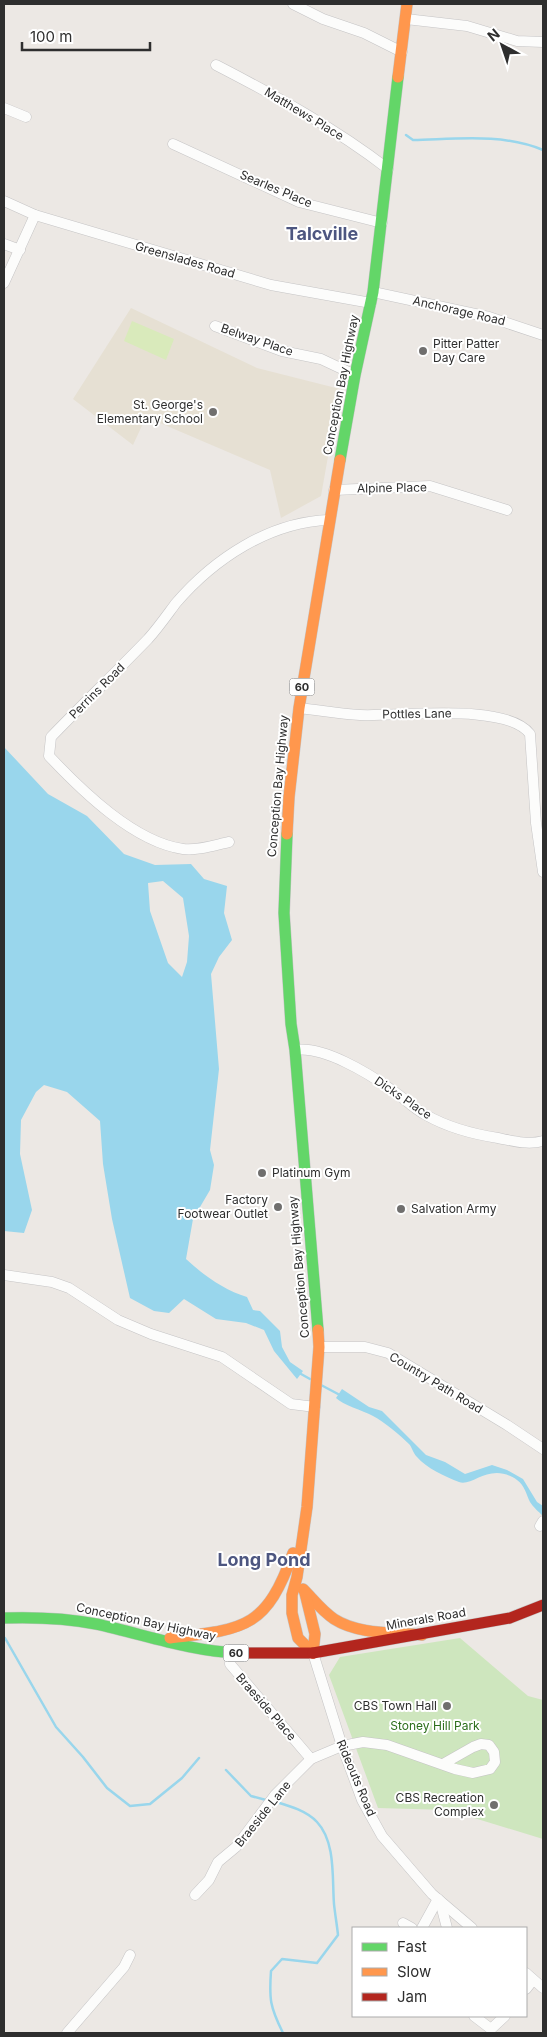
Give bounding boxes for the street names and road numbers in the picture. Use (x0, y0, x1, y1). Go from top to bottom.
street label: Matthews Place (262, 84, 347, 143)
street label: Searles Place (238, 167, 315, 210)
street label: Greenslades Road (133, 238, 237, 281)
street label: Anchorage Road (411, 293, 507, 328)
street label: Conception Bay Highway (320, 313, 362, 456)
street label: Belway Place (219, 320, 295, 359)
street label: Alpine Place (357, 479, 427, 496)
street label: Perrins Road (66, 660, 128, 722)
road number: 60 (290, 679, 314, 696)
street label: Pottles Lane (382, 705, 452, 722)
street label: Conception Bay Highway (264, 714, 291, 858)
street label: Dicks Place (372, 1073, 435, 1122)
street label: Conception Bay Highway (285, 1195, 312, 1339)
street label: Country Path Road (387, 1349, 486, 1416)
street label: Conception Bay Highway (75, 1599, 218, 1644)
street label: Minerals Road (385, 1604, 467, 1633)
road number: 60 (224, 1645, 248, 1662)
street label: Braeside Place (233, 1670, 300, 1743)
street label: Rideouts Road (334, 1737, 379, 1818)
street label: Braeside Lane (231, 1778, 294, 1850)

